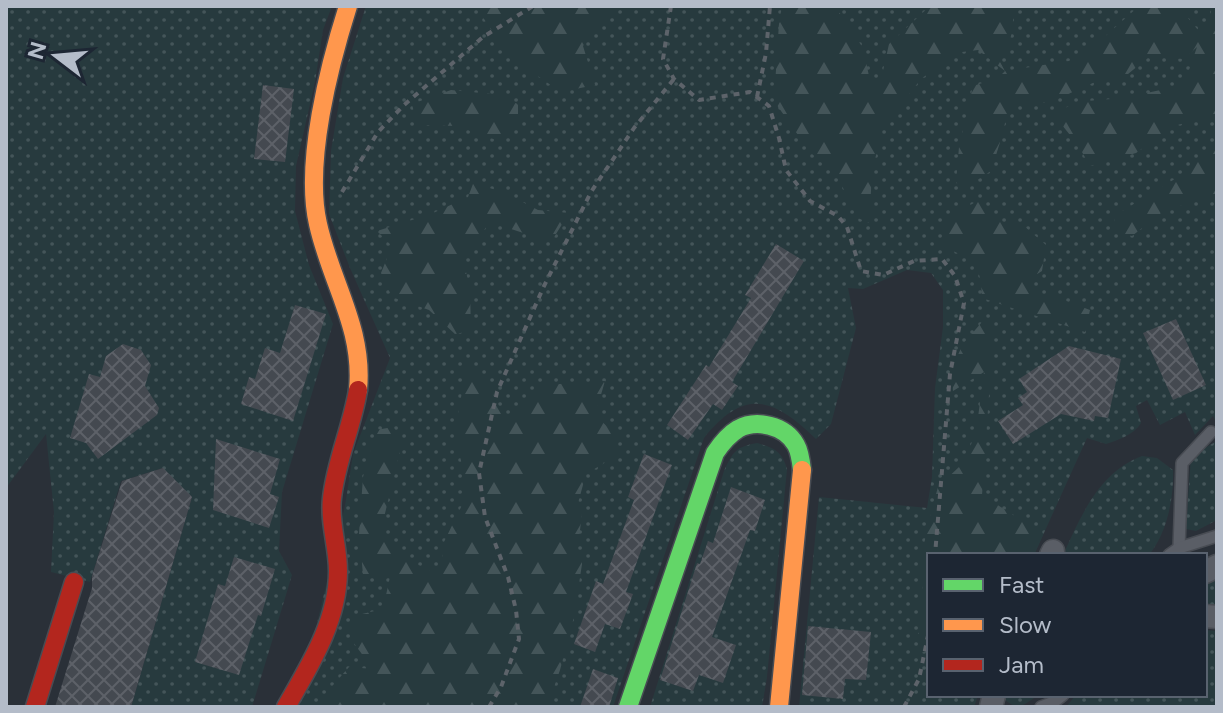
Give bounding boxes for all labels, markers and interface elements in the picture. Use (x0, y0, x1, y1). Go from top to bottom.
north arrow (16, 16, 96, 96)
text: N (22, 39, 53, 63)
legend (927, 553, 1207, 697)
text: Fast (999, 570, 1044, 599)
text: Slow (999, 610, 1052, 639)
text: Jam (999, 650, 1044, 679)

